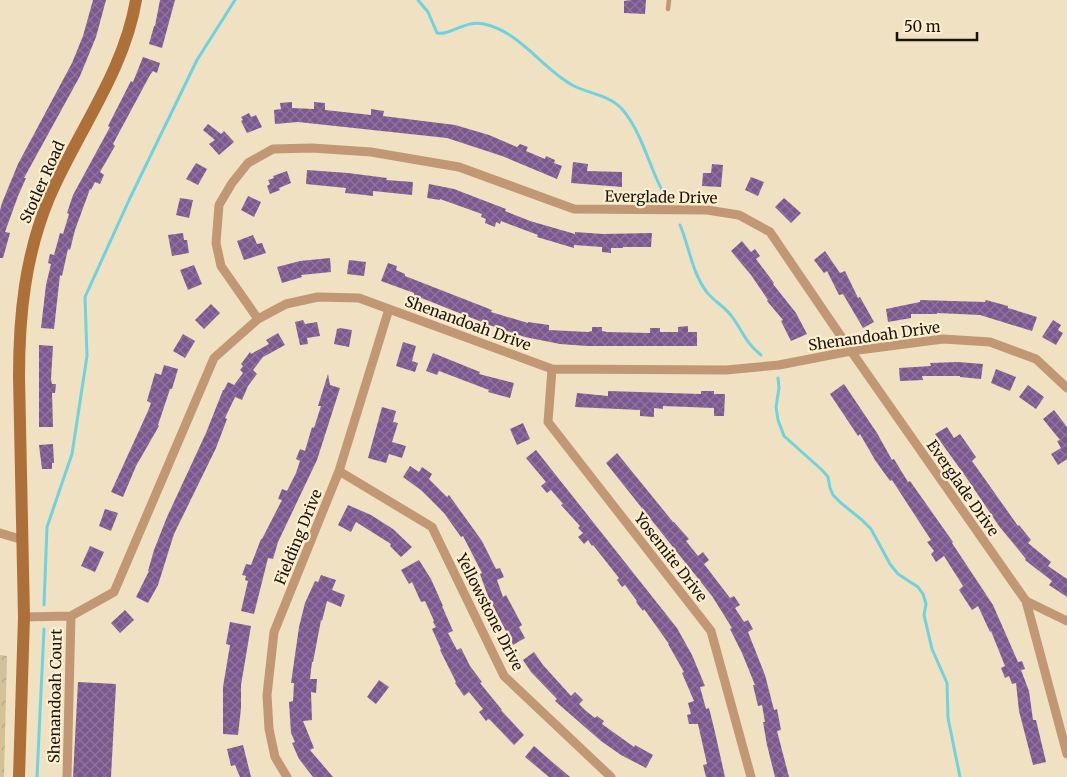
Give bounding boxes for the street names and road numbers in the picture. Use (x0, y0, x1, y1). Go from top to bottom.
street label: Stotler Road (15, 138, 69, 226)
street label: Everglade Drive (604, 187, 718, 207)
street label: Shenandoah Drive (402, 291, 534, 355)
street label: Shenandoah Drive (807, 317, 941, 355)
street label: Everglade Drive (923, 436, 1003, 540)
street label: Fielding Drive (270, 486, 326, 588)
street label: Yosemite Drive (630, 508, 712, 605)
street label: Yellowstone Drive (452, 549, 528, 674)
street label: Shenandoah Court (44, 629, 66, 763)

